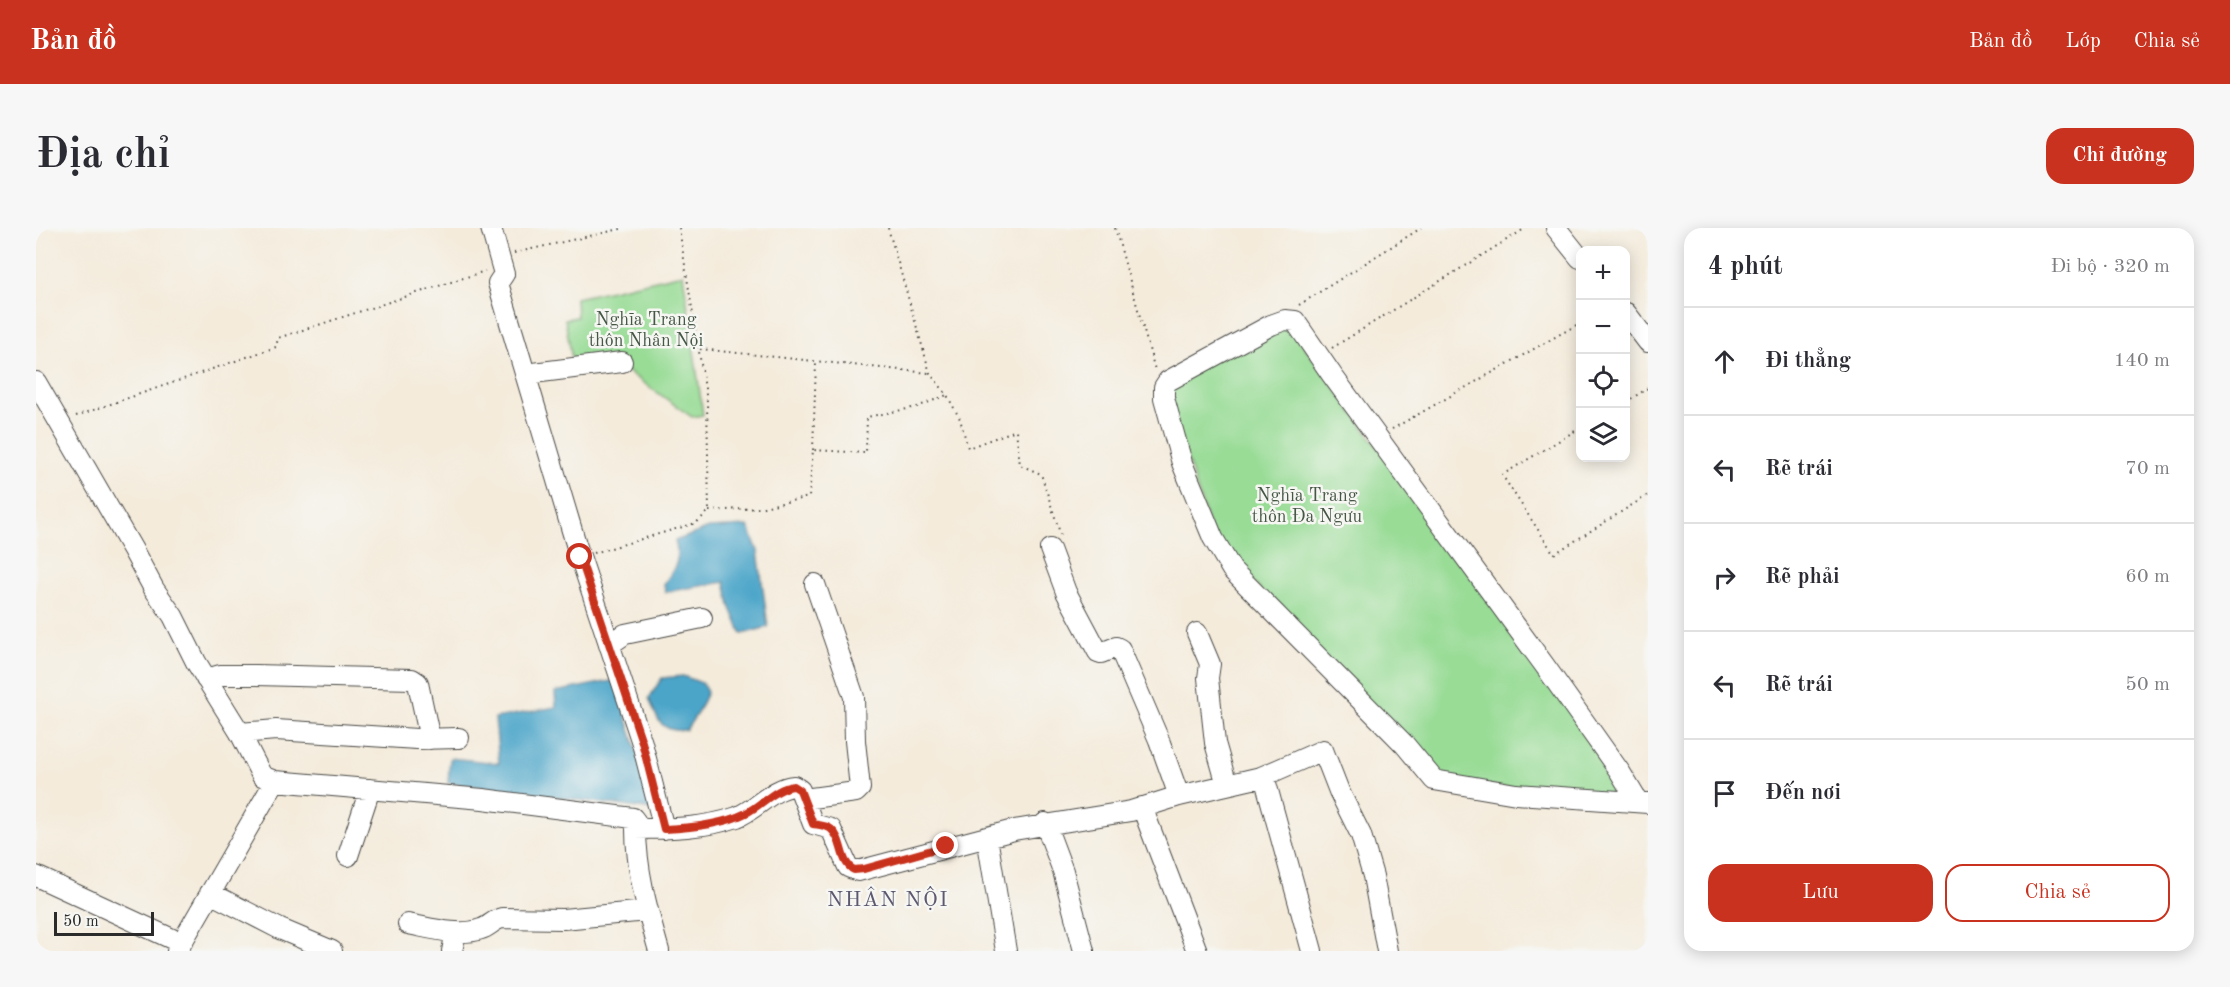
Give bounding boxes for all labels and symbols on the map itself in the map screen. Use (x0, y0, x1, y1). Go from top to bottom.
park label: Nghĩa Trang thôn Nhân Nội (589, 311, 704, 350)
park label: Nghĩa Trang thôn Đa Ngưu (1252, 487, 1363, 526)
route start (566, 543, 592, 569)
route end (932, 832, 958, 858)
district label: NHÂN NỘI (827, 886, 949, 911)
scale bar (54, 909, 154, 936)

